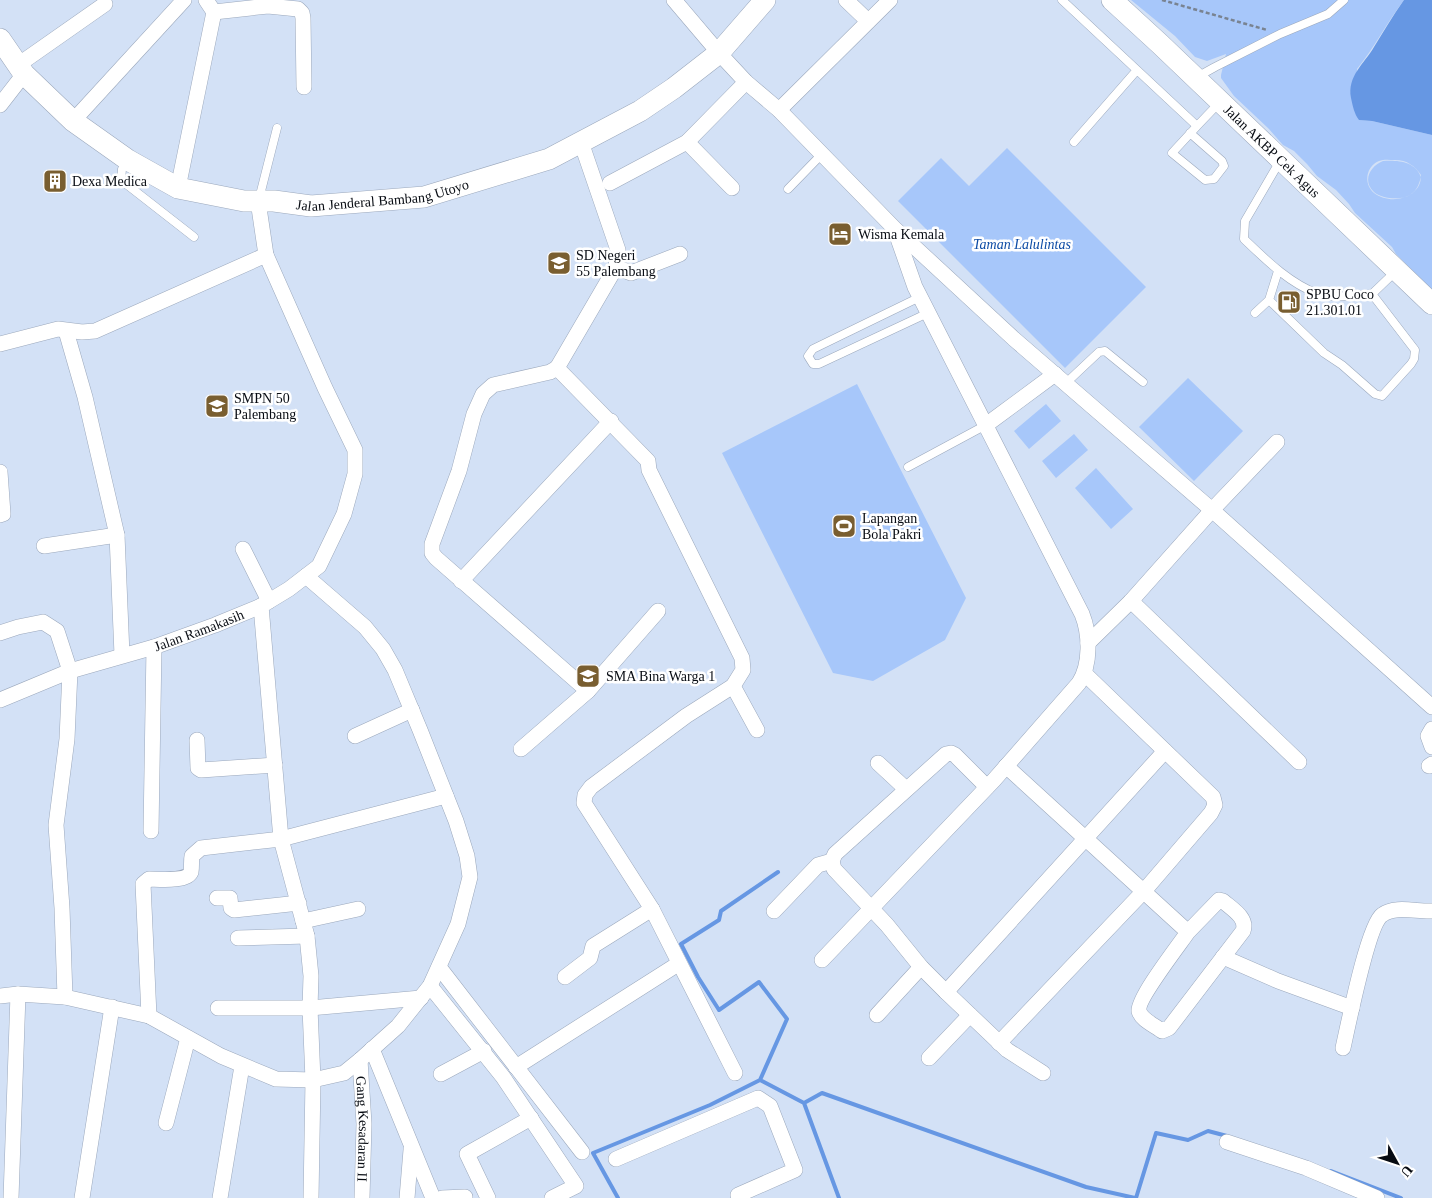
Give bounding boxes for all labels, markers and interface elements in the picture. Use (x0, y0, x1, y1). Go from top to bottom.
street label: Jalan AKBP Cek Agus (1221, 102, 1323, 201)
building icon: Dexa Medica (42, 168, 68, 194)
place label: Dexa Medica (72, 174, 148, 189)
street label: Jalan Jenderal Bambang Utoyo (295, 177, 471, 214)
hotel icon: Wisma Kemala (827, 221, 853, 247)
place label: Wisma Kemala (858, 227, 945, 242)
park label: Taman Lalulintas (973, 237, 1072, 252)
place label: SD Negeri 55 Palembang (576, 248, 656, 279)
school or university icon: SD Negeri 55 Palembang (546, 250, 572, 276)
place label: SPBU Coco 21.301.01 (1306, 287, 1374, 318)
fuel station icon: SPBU Coco 21.301.01 (1276, 289, 1302, 315)
place label: SMPN 50 Palembang (234, 391, 296, 422)
school or university icon: SMPN 50 Palembang (204, 393, 230, 419)
place label: Lapangan Bola Pakri (862, 511, 922, 542)
sports icon: Lapangan Bola Pakri (831, 513, 857, 539)
street label: Jalan Ramakasih (152, 607, 246, 654)
school or university icon: SMA Bina Warga 1 (575, 663, 601, 689)
place label: SMA Bina Warga 1 (606, 669, 715, 684)
street label: Gang Kesadaran II (353, 1076, 371, 1182)
north arrow (1372, 1138, 1422, 1188)
text: U (1398, 1162, 1416, 1180)

